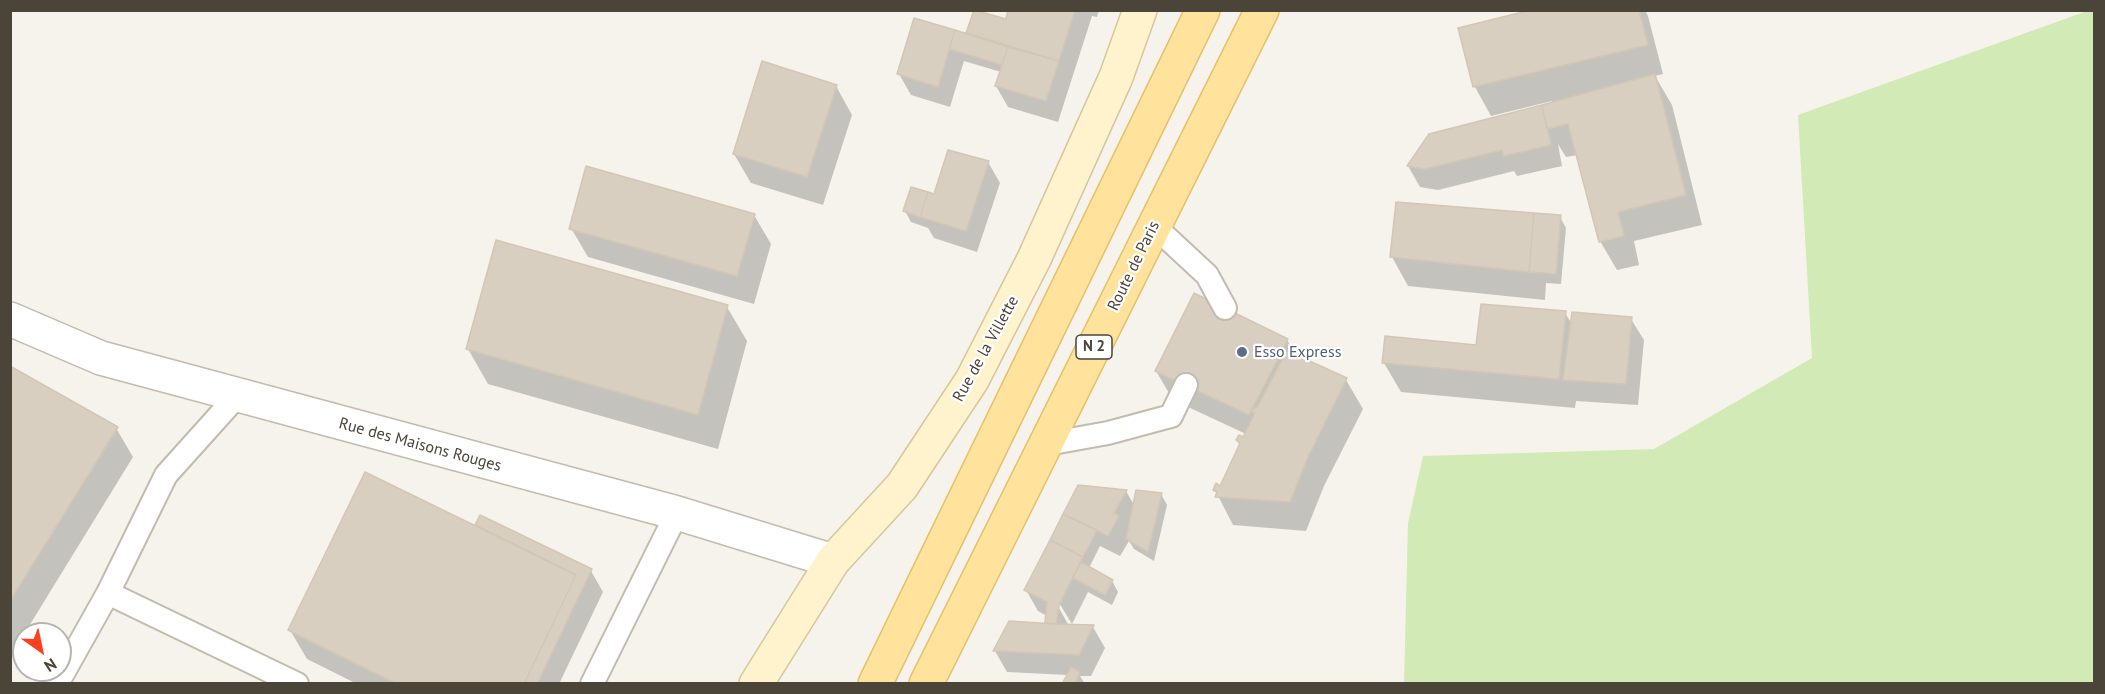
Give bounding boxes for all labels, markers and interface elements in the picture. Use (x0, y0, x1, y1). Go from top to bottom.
street label: Route de Paris (1104, 218, 1164, 314)
street label: Rue de la Villette (949, 293, 1023, 405)
road number: N 2 (1076, 335, 1112, 359)
place label: Esso Express (1254, 342, 1341, 362)
marker: Esso Express (1235, 345, 1249, 359)
street label: Rue des Maisons Rouges (337, 414, 503, 476)
north arrow (12, 622, 72, 682)
text: N (41, 654, 61, 677)

